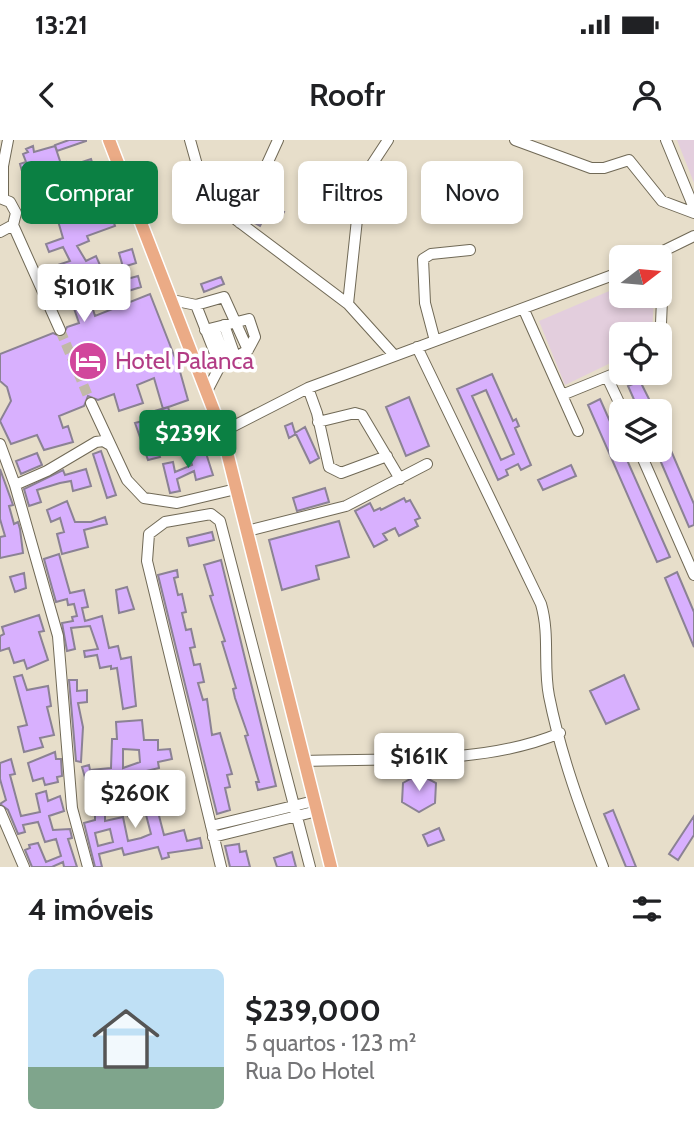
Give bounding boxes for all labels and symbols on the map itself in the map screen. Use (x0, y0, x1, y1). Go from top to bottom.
north arrow (609, 245, 672, 308)
pin: $101K (35, 264, 133, 324)
hotel icon: Hotel Palanca (67, 340, 109, 382)
place label: Hotel Palanca (115, 346, 254, 375)
pin: $239K (139, 410, 237, 470)
pin: $161K (370, 734, 468, 793)
pin: $260K (86, 770, 184, 830)

